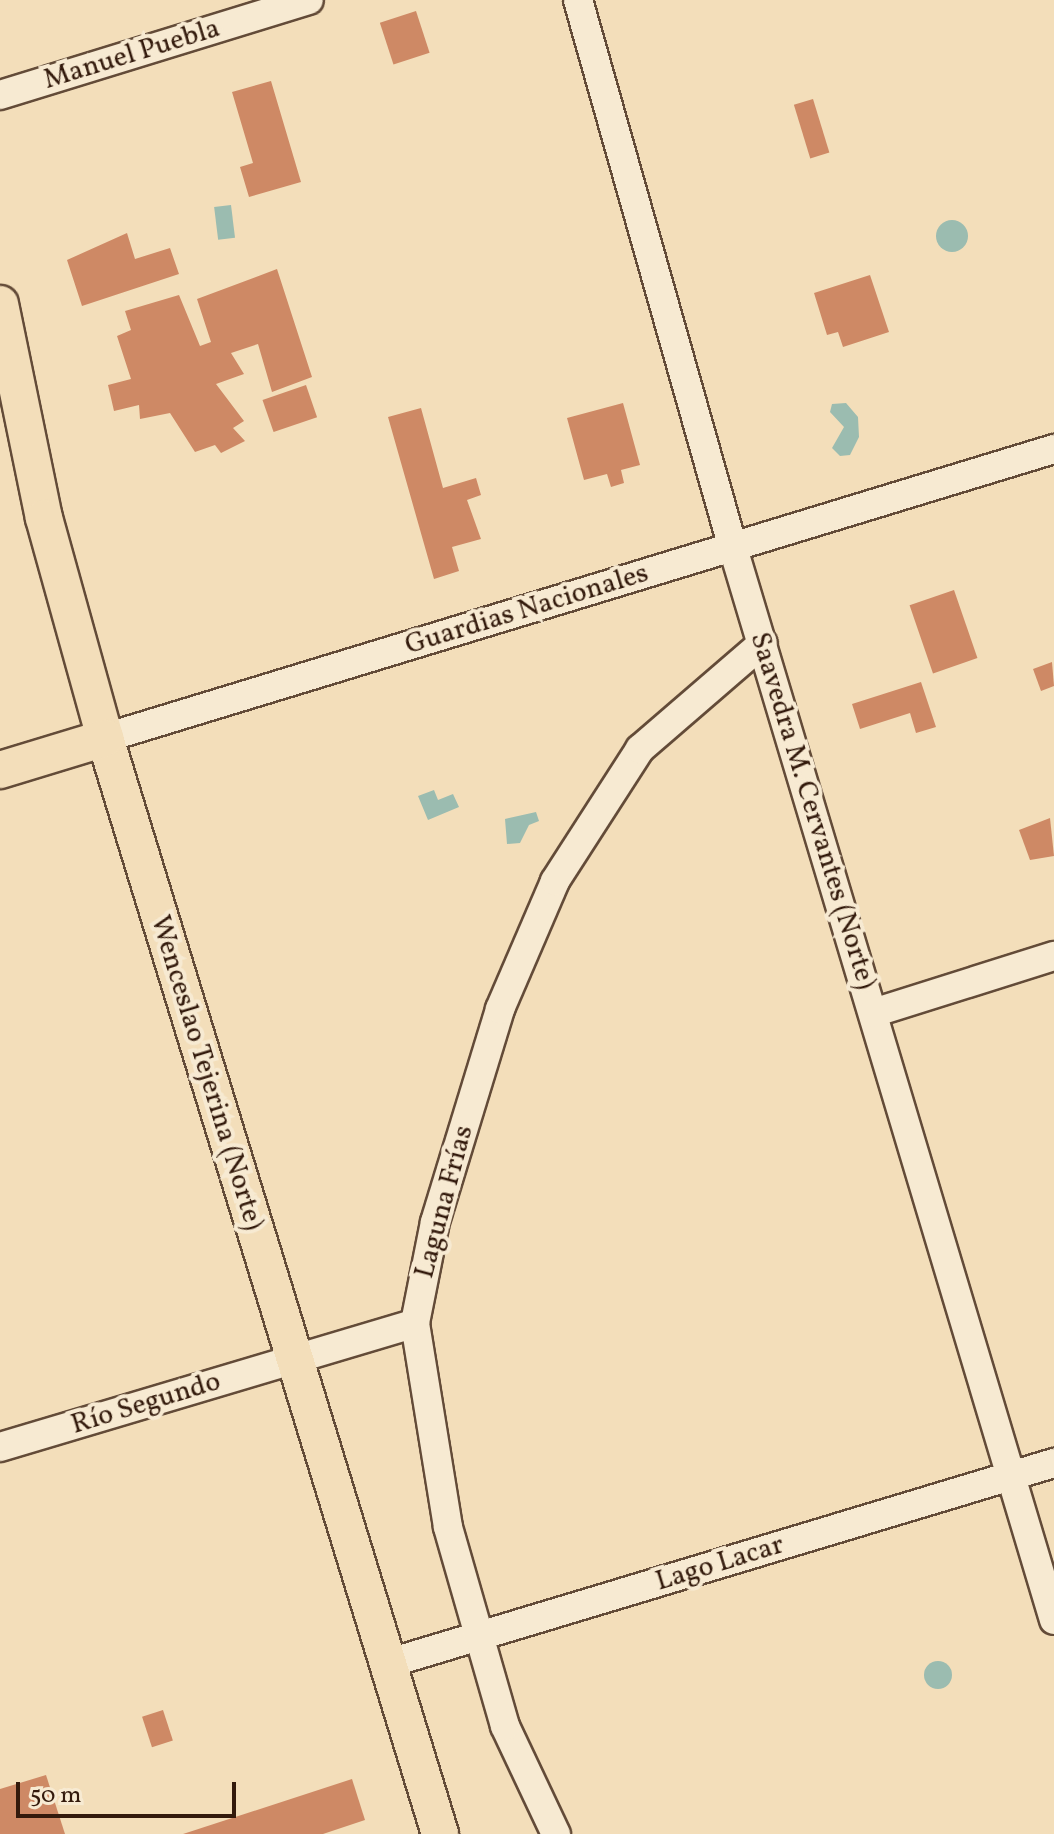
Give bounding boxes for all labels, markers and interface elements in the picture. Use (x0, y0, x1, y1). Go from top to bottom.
street label: Manuel Puebla (40, 12, 224, 98)
street label: Guardias Nacionales (401, 557, 653, 663)
street label: Saavedra M. Cervantes (Norte) (742, 629, 882, 993)
street label: Wenceslao Tejerina (Norte) (142, 911, 270, 1235)
street label: Laguna Frías (408, 1122, 482, 1282)
street label: Río Segundo (67, 1365, 225, 1443)
street label: Lago Lacar (652, 1529, 788, 1599)
scale bar (20, 1766, 240, 1816)
text: 50 m (30, 1779, 82, 1813)

